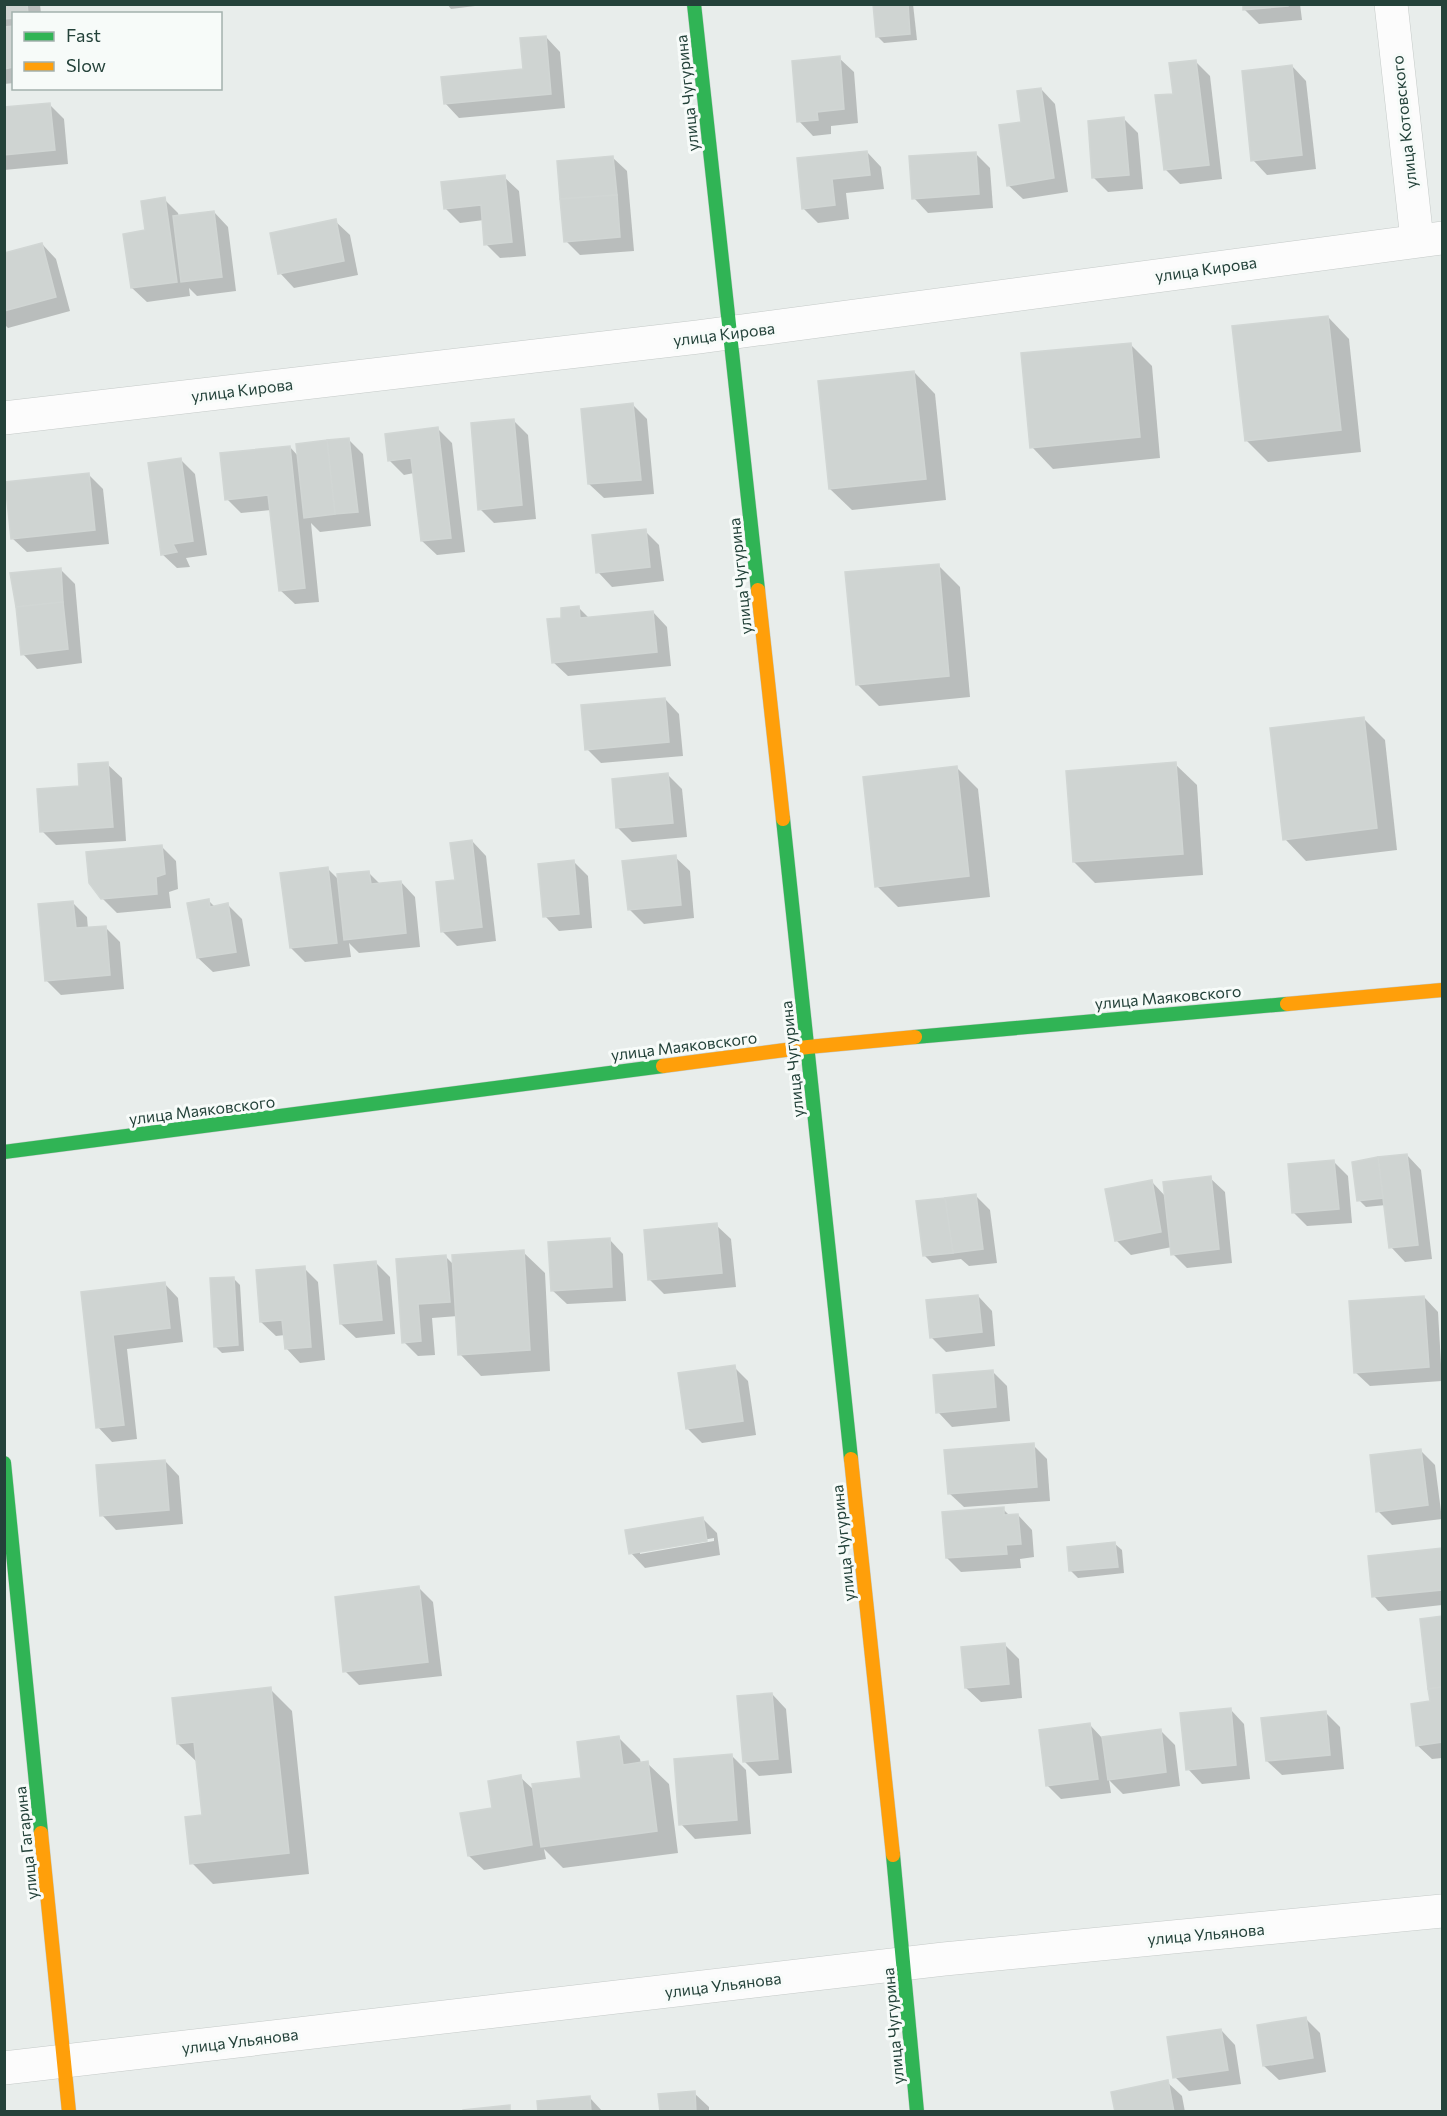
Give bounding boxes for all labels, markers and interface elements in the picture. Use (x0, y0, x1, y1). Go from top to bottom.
legend (12, 12, 222, 90)
text: Fast (66, 24, 101, 46)
street label: улица Чугурина (671, 34, 702, 152)
text: Slow (66, 54, 106, 76)
street label: улица Котовского (1387, 54, 1420, 190)
street label: улица Кирова (1154, 252, 1258, 285)
street label: улица Кирова (672, 318, 776, 349)
street label: улица Кирова (190, 374, 294, 405)
street label: улица Чугурина (724, 517, 755, 635)
street label: улица Маяковского (1094, 981, 1242, 1012)
street label: улица Чугурина (776, 1000, 807, 1118)
street label: улица Маяковского (610, 1027, 758, 1064)
street label: улица Маяковского (128, 1091, 276, 1128)
street label: улица Чугурина (827, 1484, 858, 1602)
street label: улица Гагарина (10, 1785, 41, 1901)
street label: улица Ульянова (1147, 1919, 1265, 1948)
street label: улица Чугурина (878, 1967, 907, 2085)
street label: улица Ульянова (664, 1968, 782, 2001)
street label: улица Ульянова (181, 2024, 299, 2057)

